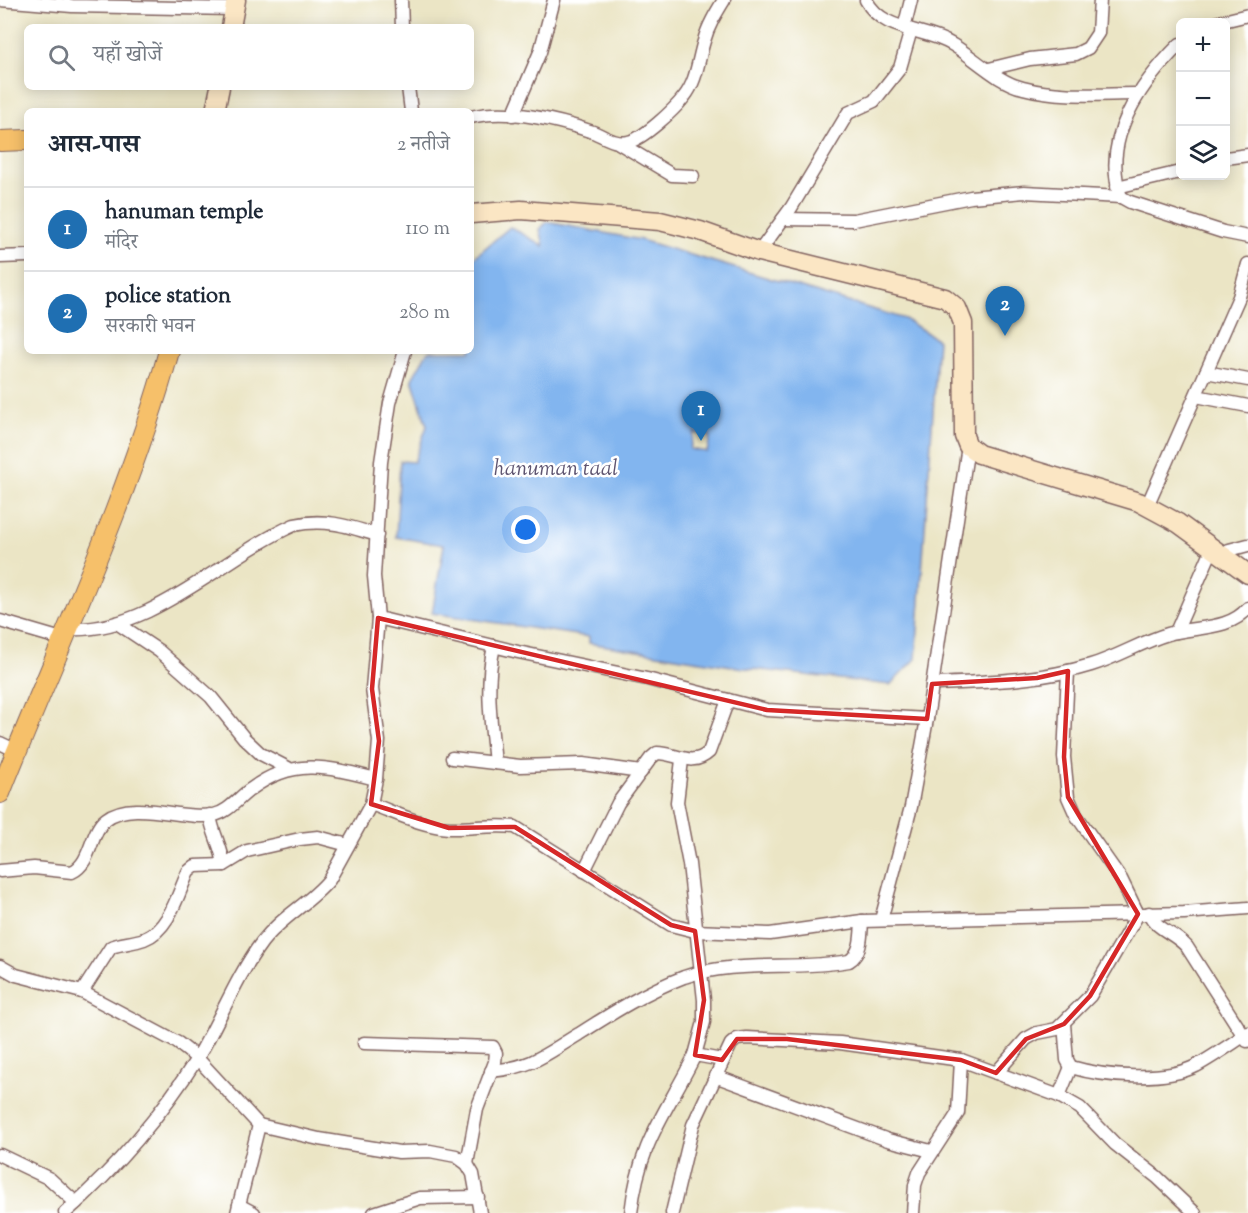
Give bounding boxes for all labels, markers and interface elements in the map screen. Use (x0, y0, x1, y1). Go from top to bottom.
map controls (1176, 18, 1230, 180)
button: + (1176, 18, 1230, 72)
search box (24, 24, 474, 90)
text: यहाँ खोजें (93, 40, 162, 72)
icon: search (45, 41, 78, 74)
button: − (1176, 72, 1230, 126)
button: layers (1176, 126, 1230, 180)
text: आस-पास (48, 127, 140, 164)
text: 2 नतीजे (397, 131, 450, 160)
text: hanuman temple (105, 197, 264, 229)
text: 1 (64, 215, 71, 244)
text: 110 m (405, 215, 450, 244)
text: मंदिर (105, 229, 138, 258)
text: police station (105, 281, 231, 313)
pin: 2 (986, 286, 1024, 336)
text: 2 (63, 299, 72, 328)
text: 280 m (399, 299, 450, 328)
text: सरकारी भवन (105, 313, 195, 342)
pin: 1 (682, 392, 720, 441)
water label: hanuman taal (494, 454, 618, 486)
your location (511, 515, 540, 544)

